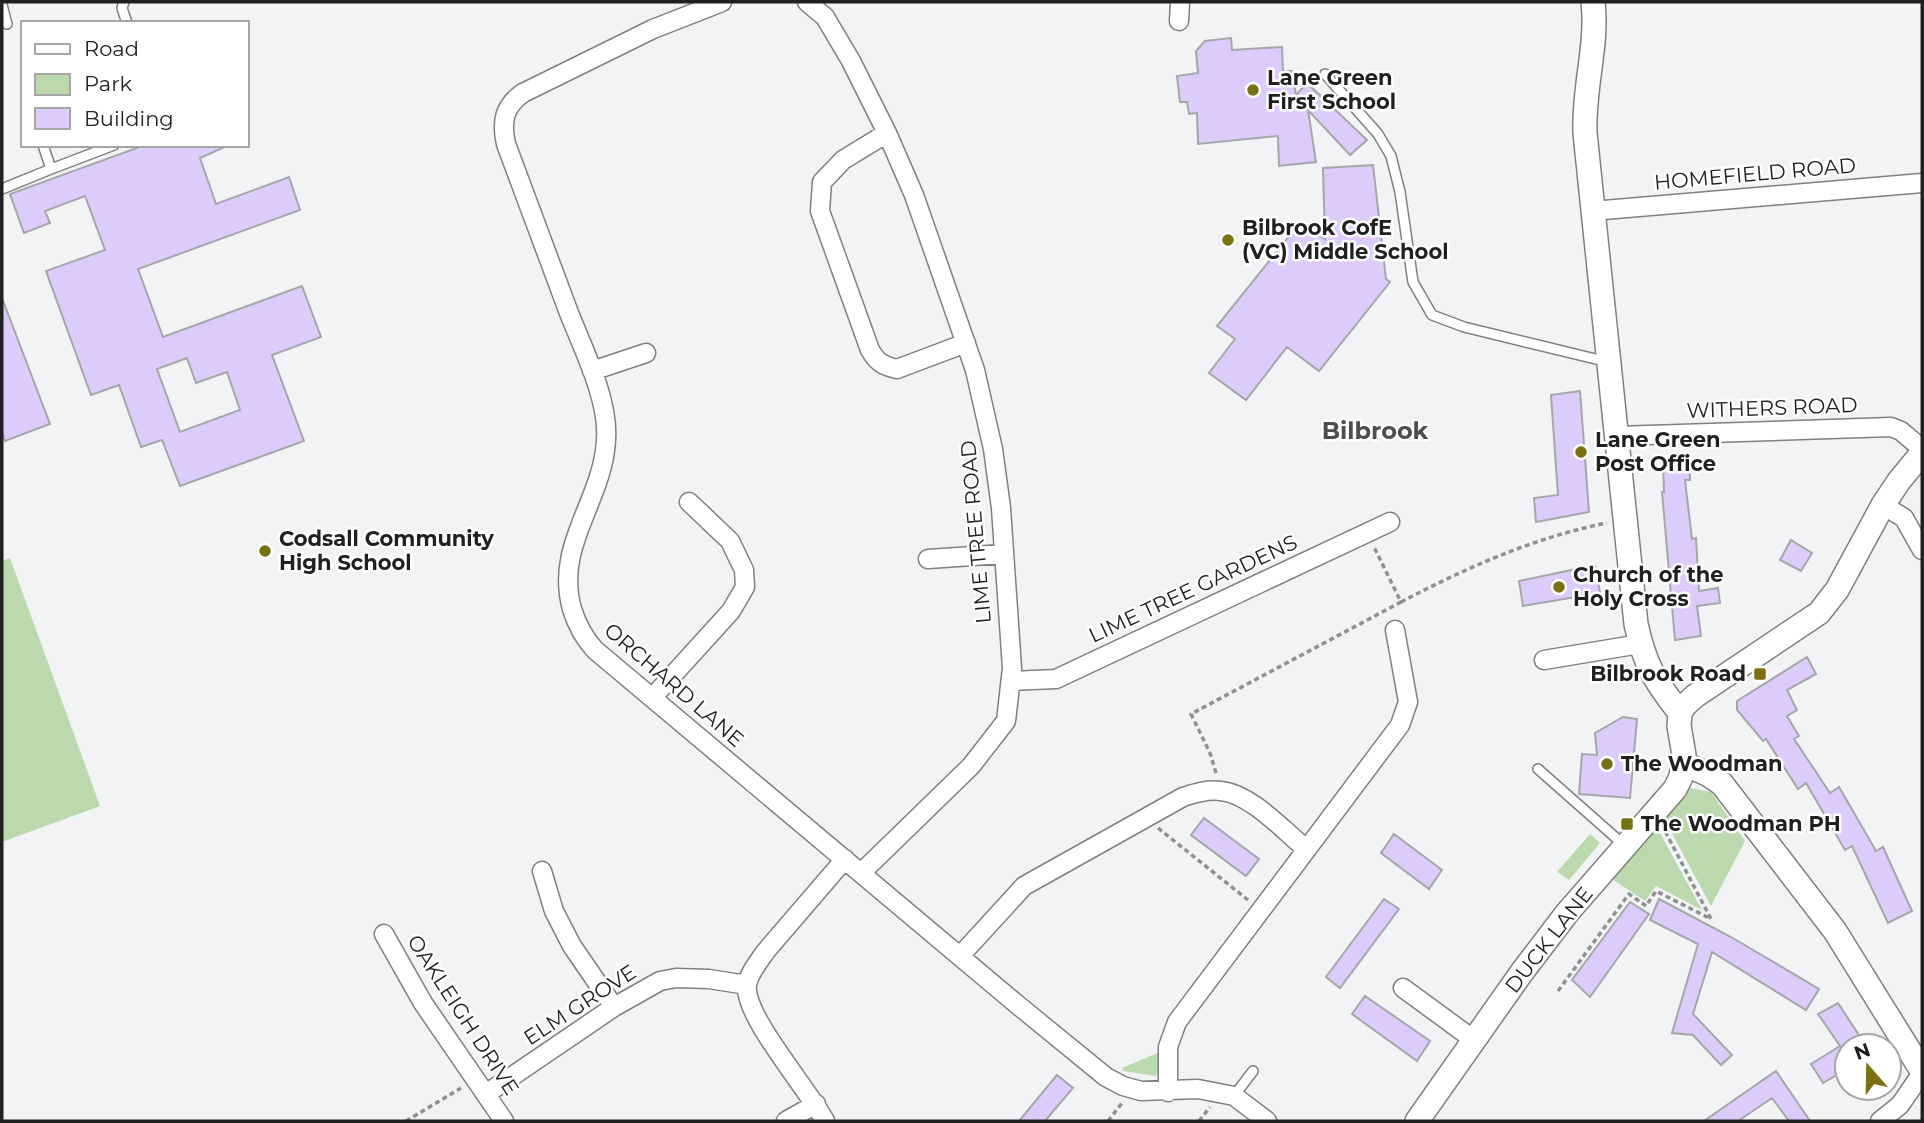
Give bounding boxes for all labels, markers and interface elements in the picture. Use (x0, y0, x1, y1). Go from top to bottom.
legend (21, 21, 248, 147)
text: Road (84, 36, 139, 61)
place label: Lane Green First School (1267, 65, 1396, 114)
text: Park (84, 71, 132, 96)
marker: Lane Green First School (1245, 82, 1261, 98)
text: Building (84, 106, 174, 131)
street label: HOMEFIELD ROAD (1653, 152, 1857, 195)
place label: Bilbrook CofE (VC) Middle School (1242, 215, 1448, 264)
marker: Bilbrook CofE (VC) Middle School (1220, 232, 1236, 248)
street label: WITHERS ROAD (1686, 392, 1858, 423)
district label: Bilbrook (1322, 416, 1429, 445)
place label: Lane Green Post Office (1595, 427, 1721, 476)
street label: LIME TREE ROAD (955, 439, 996, 625)
marker: Lane Green Post Office (1573, 444, 1589, 460)
place label: Codsall Community High School (279, 526, 494, 575)
street label: LIME TREE GARDENS (1085, 529, 1301, 648)
marker: Codsall Community High School (257, 543, 273, 559)
place label: Church of the Holy Cross (1573, 562, 1724, 611)
marker: Church of the Holy Cross (1551, 579, 1567, 595)
street label: ORCHARD LANE (600, 617, 749, 752)
place label: Bilbrook Road (1590, 661, 1746, 686)
marker: Bilbrook Road (1752, 666, 1768, 682)
place label: The Woodman (1621, 751, 1783, 776)
marker: The Woodman (1599, 756, 1615, 772)
place label: The Woodman PH (1641, 811, 1841, 836)
marker: The Woodman PH (1619, 816, 1635, 832)
street label: DUCK LANE (1499, 882, 1598, 998)
street label: OAKLEIGH DRIVE (402, 930, 525, 1099)
street label: ELM GROVE (519, 959, 641, 1050)
north arrow (1833, 1032, 1903, 1102)
text: N (1851, 1038, 1874, 1065)

